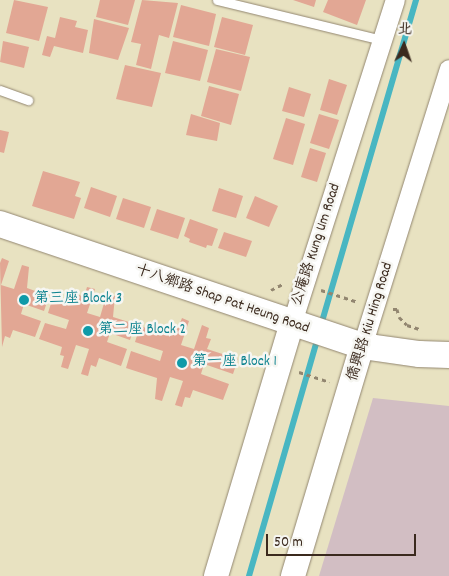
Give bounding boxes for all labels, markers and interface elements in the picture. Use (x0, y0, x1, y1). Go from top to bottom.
north arrow (379, 20, 429, 70)
text: 北 (397, 20, 412, 40)
street label: 公庵路 Kung Um Road (289, 181, 345, 309)
street label: 僑興路 Kiu Hing Road (344, 260, 398, 384)
street label: 十八鄉路 Shap Pat Heung Road (133, 262, 311, 338)
place label: 第三座 Block 3 (34, 291, 122, 309)
marker: 第三座 Block 3 (18, 294, 30, 306)
place label: 第二座 Block 2 (98, 322, 186, 340)
marker: 第二座 Block 2 (82, 325, 94, 337)
place label: 第一座 Block 1 (192, 354, 277, 372)
marker: 第一座 Block 1 (176, 357, 188, 369)
scale bar (269, 524, 419, 556)
text: 50 m (274, 532, 303, 554)

